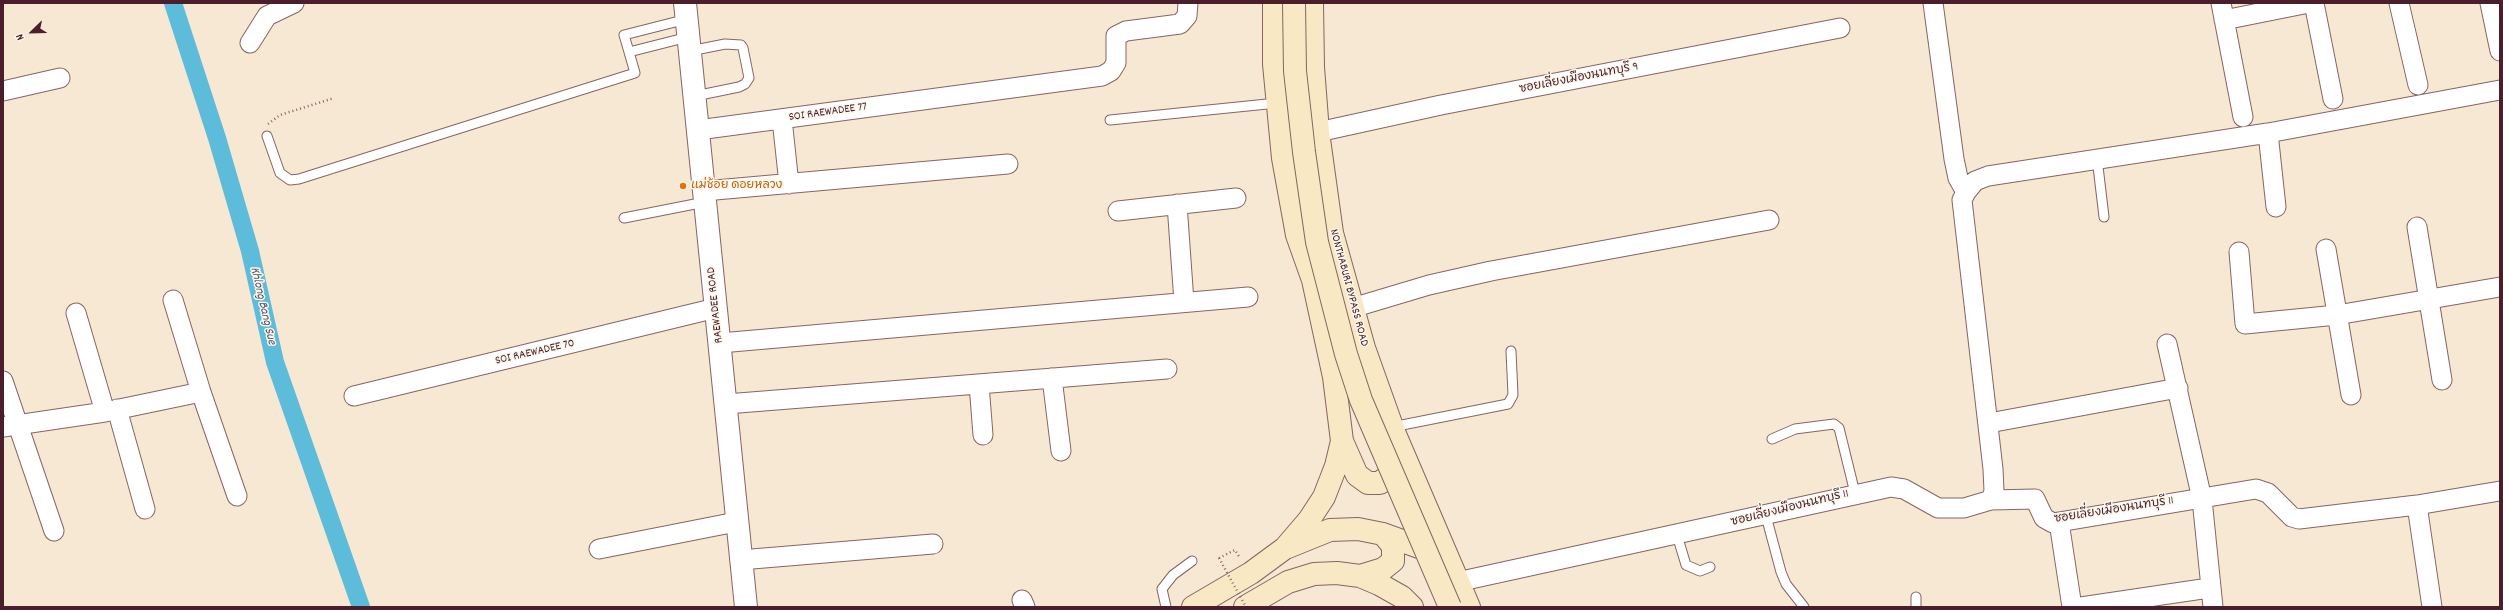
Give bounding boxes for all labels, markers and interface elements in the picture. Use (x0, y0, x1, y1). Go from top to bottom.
north arrow (12, 12, 52, 52)
text: N (13, 31, 29, 42)
street label: ซอยเลี่ยงเมืองนนทบุรี 9 (1518, 60, 1640, 98)
street label: SOI RAEWADEE 77 (788, 100, 868, 126)
place label: แม่ช้อย ดอยหลวง (691, 179, 782, 193)
marker: แม่ช้อย ดอยหลวง (678, 181, 688, 191)
street label: NONTHABURI BYPASS ROAD (1325, 228, 1371, 348)
water label: Khlong Bang Sue (245, 266, 279, 346)
street label: RAEWADEE ROAD (705, 266, 727, 344)
street label: SOI RAEWADEE 70 (494, 337, 576, 369)
street label: ซอยเลี่ยงเมืองนนทบุรี 11 (1730, 487, 1850, 531)
street label: ซอยเลี่ยงเมืองนนทบุรี 11 (2053, 494, 2175, 528)

